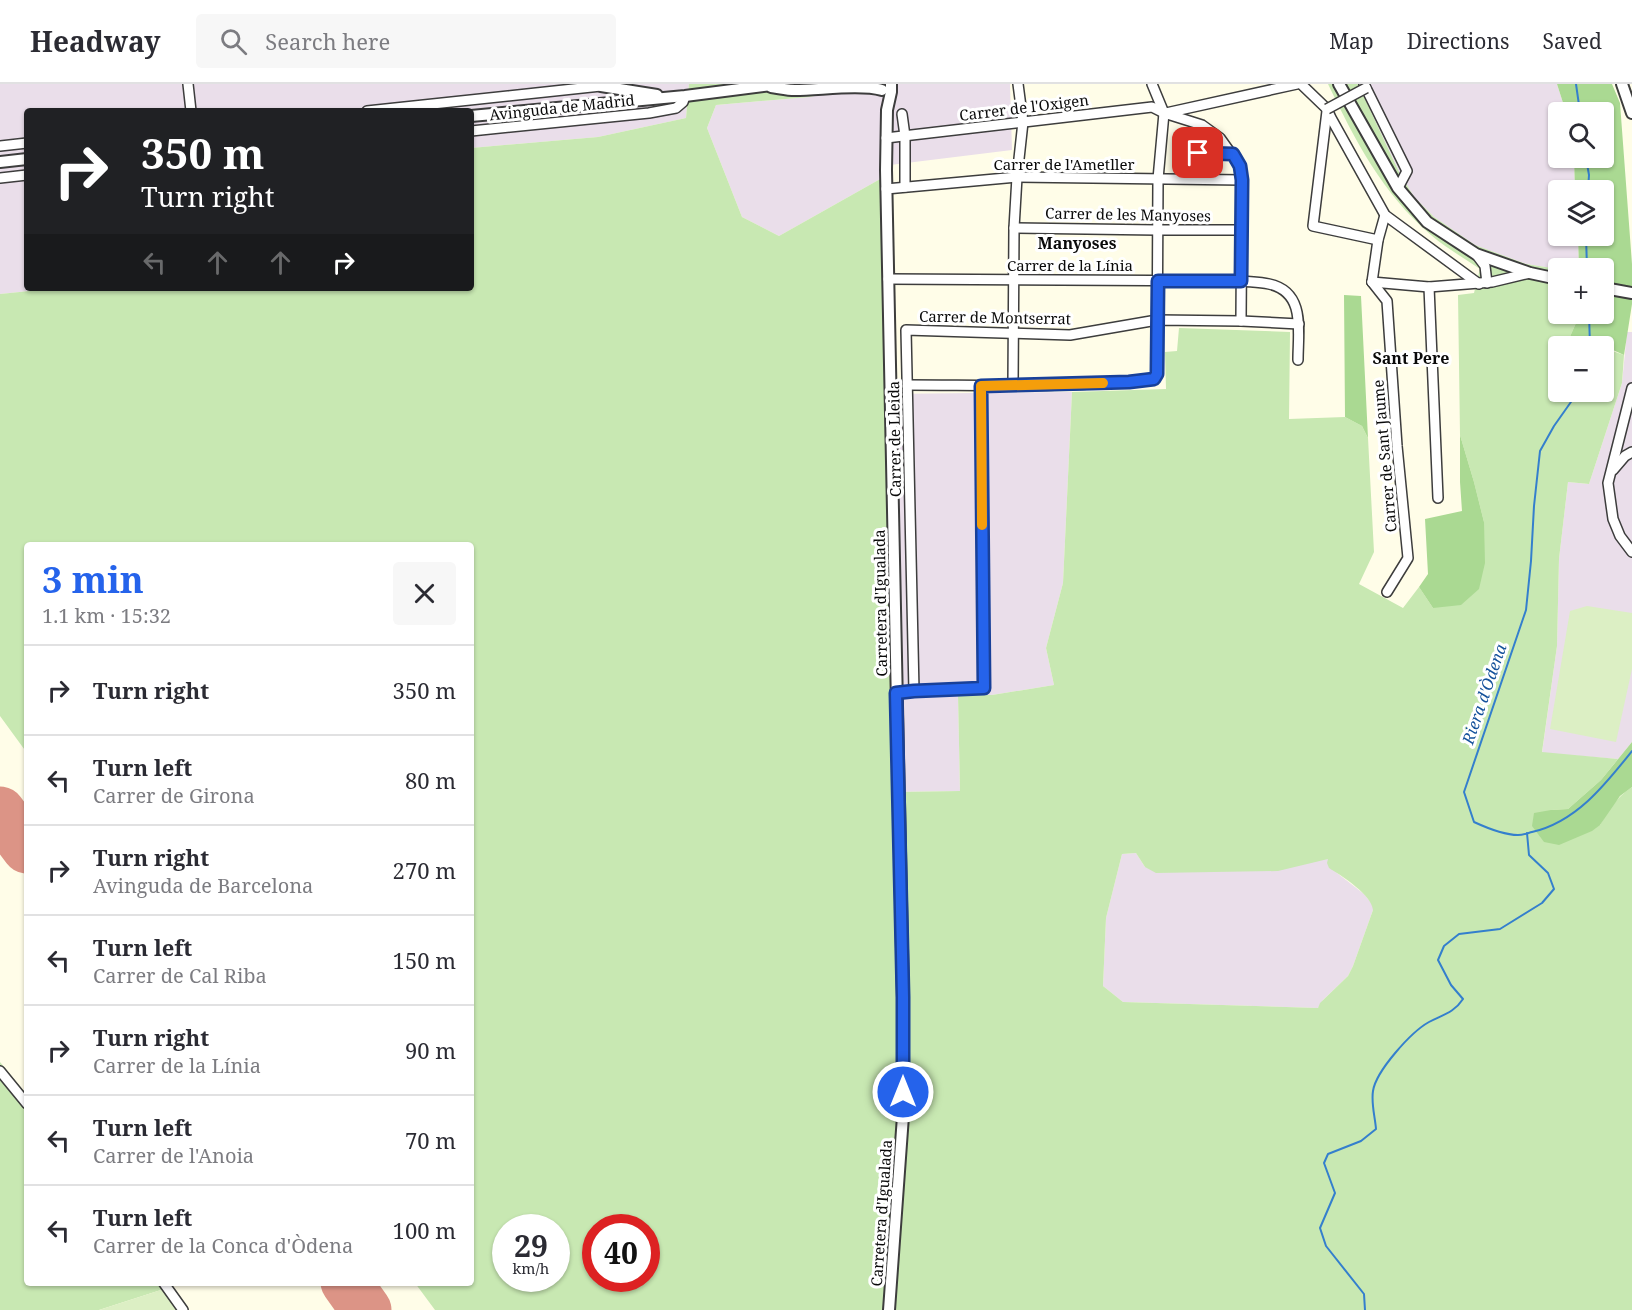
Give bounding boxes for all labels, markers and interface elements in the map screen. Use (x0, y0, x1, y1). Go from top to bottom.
search box (196, 14, 616, 68)
text: Headway (30, 22, 160, 60)
icon: search (217, 25, 250, 58)
text: Search here (265, 26, 390, 56)
text: Map (1329, 27, 1374, 55)
text: Directions (1407, 27, 1509, 55)
text: Saved (1542, 27, 1602, 55)
street label: Avinguda de Madrid (488, 89, 636, 125)
street label: Carrer de l'Oxigen (958, 89, 1090, 125)
map controls (1548, 102, 1614, 402)
button: search (1548, 102, 1614, 168)
text: 350 m (141, 124, 265, 181)
pin (1172, 127, 1223, 178)
icon: right (42, 132, 120, 210)
icon: arrive (1181, 136, 1214, 169)
street label: Carrer de l'Ametller (993, 154, 1135, 174)
text: Turn right (141, 178, 274, 215)
button: layers (1548, 180, 1614, 246)
street label: Carrer de les Manyoses (1045, 203, 1211, 225)
district label: Manyoses (1038, 232, 1117, 254)
icon: left (138, 246, 171, 279)
icon: ahead (201, 246, 234, 279)
icon: ahead (264, 246, 297, 279)
icon: right (327, 246, 360, 279)
street label: Carrer de la Línia (1007, 255, 1133, 275)
button: + (1548, 258, 1614, 324)
street label: Carrer de Montserrat (919, 306, 1071, 328)
button: − (1548, 336, 1614, 402)
district label: Sant Pere (1372, 347, 1450, 369)
street label: Carrer de Sant Jaume (1367, 379, 1401, 533)
street label: Carrer de Lleida (883, 381, 905, 497)
street label: Carretera d'Igualada (869, 529, 891, 677)
text: 3 min (42, 555, 144, 604)
button: close (393, 562, 456, 625)
text: 1.1 km · 15:32 (42, 602, 171, 629)
water label: Riera d'Òdena (1456, 640, 1512, 748)
icon: right (42, 674, 75, 707)
text: Turn right (93, 675, 209, 705)
text: 350 m (393, 675, 456, 705)
text: Turn left (93, 752, 192, 782)
icon: left (42, 764, 75, 797)
text: 80 m (405, 765, 456, 795)
text: Carrer de Girona (93, 782, 255, 809)
text: Turn right (93, 842, 209, 872)
icon: right (42, 854, 75, 887)
text: 270 m (393, 855, 456, 885)
text: Avinguda de Barcelona (93, 872, 313, 899)
text: Turn left (93, 932, 192, 962)
icon: left (42, 944, 75, 977)
text: 150 m (393, 945, 456, 975)
text: Carrer de Cal Riba (93, 962, 267, 989)
text: Turn right (93, 1022, 209, 1052)
icon: right (42, 1034, 75, 1067)
text: 90 m (405, 1035, 456, 1065)
text: Carrer de la Línia (93, 1052, 261, 1079)
position arrow (871, 1060, 935, 1124)
text: Turn left (93, 1112, 192, 1142)
icon: left (42, 1124, 75, 1157)
text: 70 m (405, 1125, 456, 1155)
street label: Carretera d'Igualada (866, 1139, 896, 1287)
text: Carrer de l'Anoia (93, 1142, 254, 1169)
text: Turn left (93, 1202, 192, 1232)
icon: left (42, 1214, 75, 1247)
speed limit sign: 40 (582, 1214, 660, 1292)
text: 100 m (393, 1215, 456, 1245)
text: 29 (514, 1225, 548, 1266)
text: Carrer de la Conca d'Òdena (93, 1232, 353, 1259)
text: km/h (513, 1258, 549, 1278)

